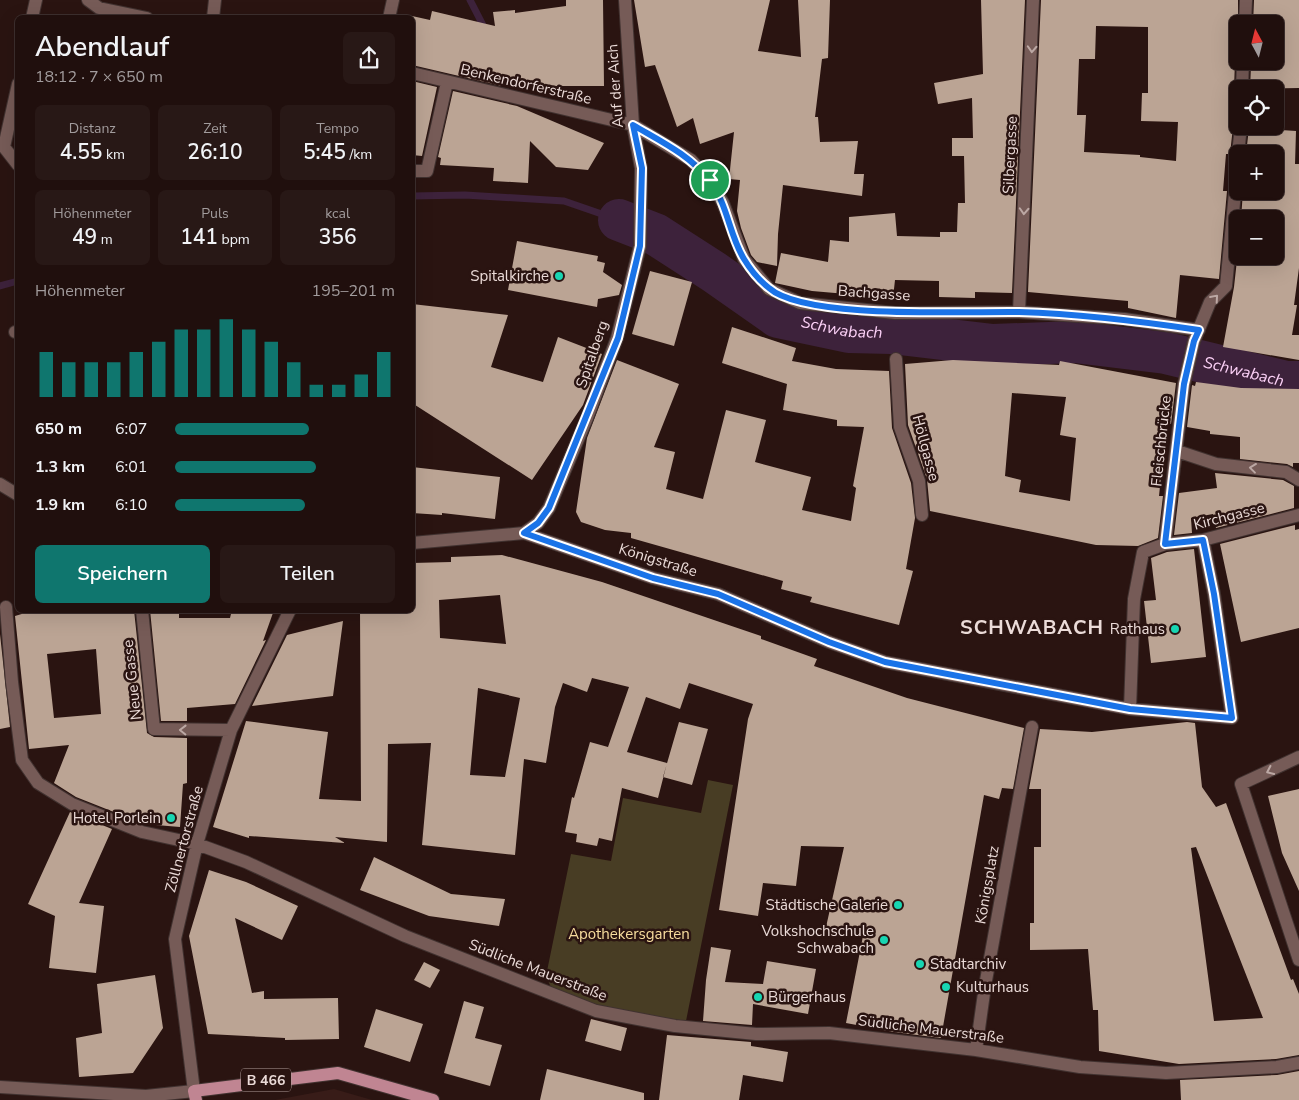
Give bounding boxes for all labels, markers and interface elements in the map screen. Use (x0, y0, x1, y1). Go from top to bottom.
north arrow (1229, 15, 1284, 70)
map controls (1229, 15, 1284, 265)
text: Abendlauf (35, 28, 169, 66)
button: share (343, 32, 395, 84)
street label: Auf der Aich (602, 43, 628, 129)
one-way arrow (1027, 45, 1038, 53)
street label: Benkendorferstraße (458, 59, 594, 109)
text: 18:12 · 7 × 650 m (35, 66, 163, 88)
button: locate (1229, 80, 1284, 135)
street label: Silbergasse (998, 115, 1022, 195)
text: Distanz (69, 119, 116, 138)
text: Zeit (203, 119, 227, 138)
text: Tempo (316, 119, 359, 138)
text: 4.55 (60, 138, 102, 166)
text: 26:10 (187, 138, 243, 166)
text: 5:45 (303, 138, 346, 166)
text: km (102, 145, 125, 164)
text: /km (346, 145, 372, 164)
button: + (1229, 145, 1284, 200)
pin (689, 159, 731, 201)
icon: arrive (696, 166, 724, 194)
text: Höhenmeter (53, 204, 132, 223)
text: Puls (201, 204, 229, 223)
text: kcal (325, 204, 350, 223)
one-way arrow (1018, 207, 1029, 215)
button: − (1229, 210, 1284, 265)
text: 49 (72, 223, 97, 251)
text: 141 (180, 223, 218, 251)
text: 356 (319, 223, 357, 251)
text: m (97, 230, 113, 249)
text: bpm (218, 230, 250, 249)
place label: Spitalkirche (470, 266, 549, 286)
marker: Spitalkirche (553, 270, 565, 282)
text: Höhenmeter (35, 280, 125, 302)
text: 195–201 m (312, 280, 395, 302)
street label: Bachgasse (837, 280, 911, 306)
one-way arrow (1209, 294, 1218, 303)
water label: Schwabach (799, 311, 883, 344)
street label: Spitalberg (571, 318, 613, 390)
water label: Schwabach (1201, 351, 1286, 392)
street label: Fleischbrücke (1146, 394, 1176, 488)
street label: Höllgasse (908, 413, 944, 483)
text: 650 m (35, 418, 82, 440)
text: 6:07 (115, 418, 147, 440)
text: 1.3 km (35, 456, 85, 478)
text: 6:01 (115, 456, 147, 478)
one-way arrow (1248, 463, 1256, 474)
text: 1.9 km (35, 494, 85, 516)
text: 6:10 (115, 494, 147, 516)
street label: Kirchgasse (1191, 497, 1267, 535)
street label: Königstraße (616, 539, 700, 581)
button: Speichern (35, 545, 210, 603)
button: Teilen (220, 545, 395, 603)
district label: SCHWABACH (960, 614, 1104, 641)
place label: Rathaus (1110, 619, 1165, 639)
marker: Rathaus (1169, 623, 1181, 635)
street label: Neue Gasse (118, 639, 146, 721)
one-way arrow (178, 724, 186, 735)
one-way arrow (1266, 764, 1275, 775)
street label: Zöllnertorstraße (160, 783, 208, 895)
place label: Hotel Porlein (73, 808, 161, 828)
marker: Hotel Porlein (165, 812, 177, 824)
street label: Königsplatz (970, 844, 1004, 926)
place label: Städtische Galerie (766, 895, 888, 915)
marker: Städtische Galerie (892, 899, 904, 911)
place label: Volkshochschule Schwabach (760, 921, 874, 958)
park label: Apothekersgarten (568, 924, 690, 944)
street label: Südliche Mauerstraße (466, 934, 610, 1006)
marker: Volkshochschule Schwabach (878, 934, 890, 946)
place label: Stadtarchiv (930, 954, 1007, 974)
marker: Stadtarchiv (914, 958, 926, 970)
place label: Kulturhaus (956, 977, 1029, 997)
marker: Kulturhaus (940, 981, 952, 993)
place label: Bürgerhaus (768, 987, 846, 1007)
marker: Bürgerhaus (752, 991, 764, 1003)
street label: Südliche Mauerstraße (857, 1010, 1005, 1048)
road number: B 466 (241, 1068, 291, 1092)

